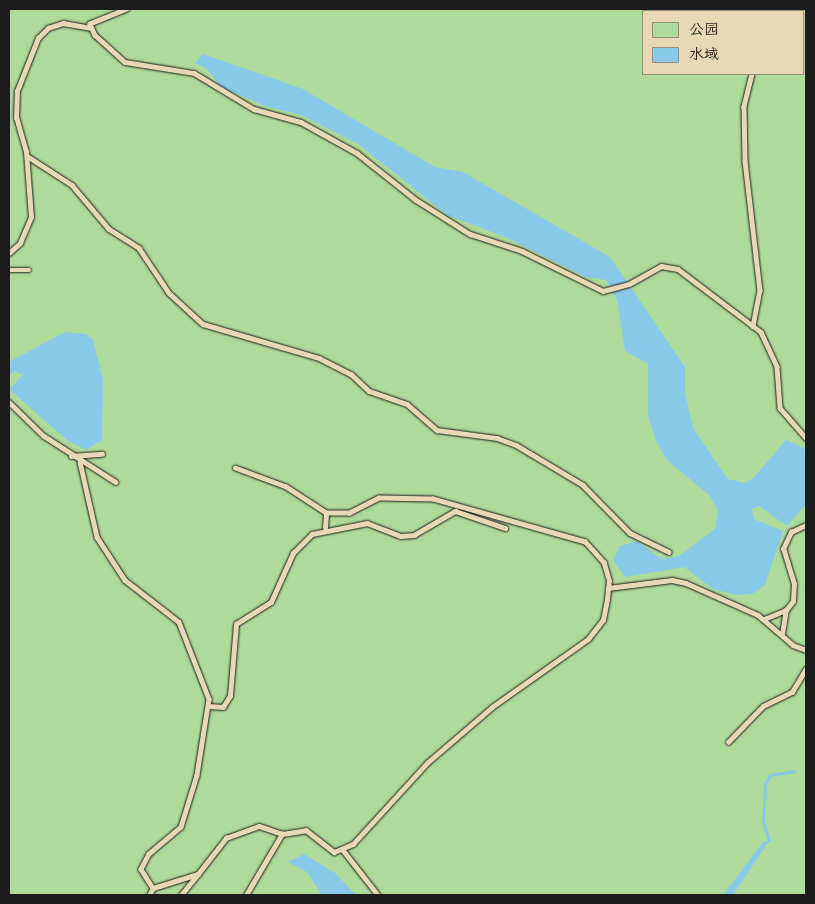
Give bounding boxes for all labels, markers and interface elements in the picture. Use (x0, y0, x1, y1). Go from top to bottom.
legend (642, 10, 805, 75)
text: 公园 (689, 19, 719, 40)
text: 水域 (689, 44, 719, 65)

